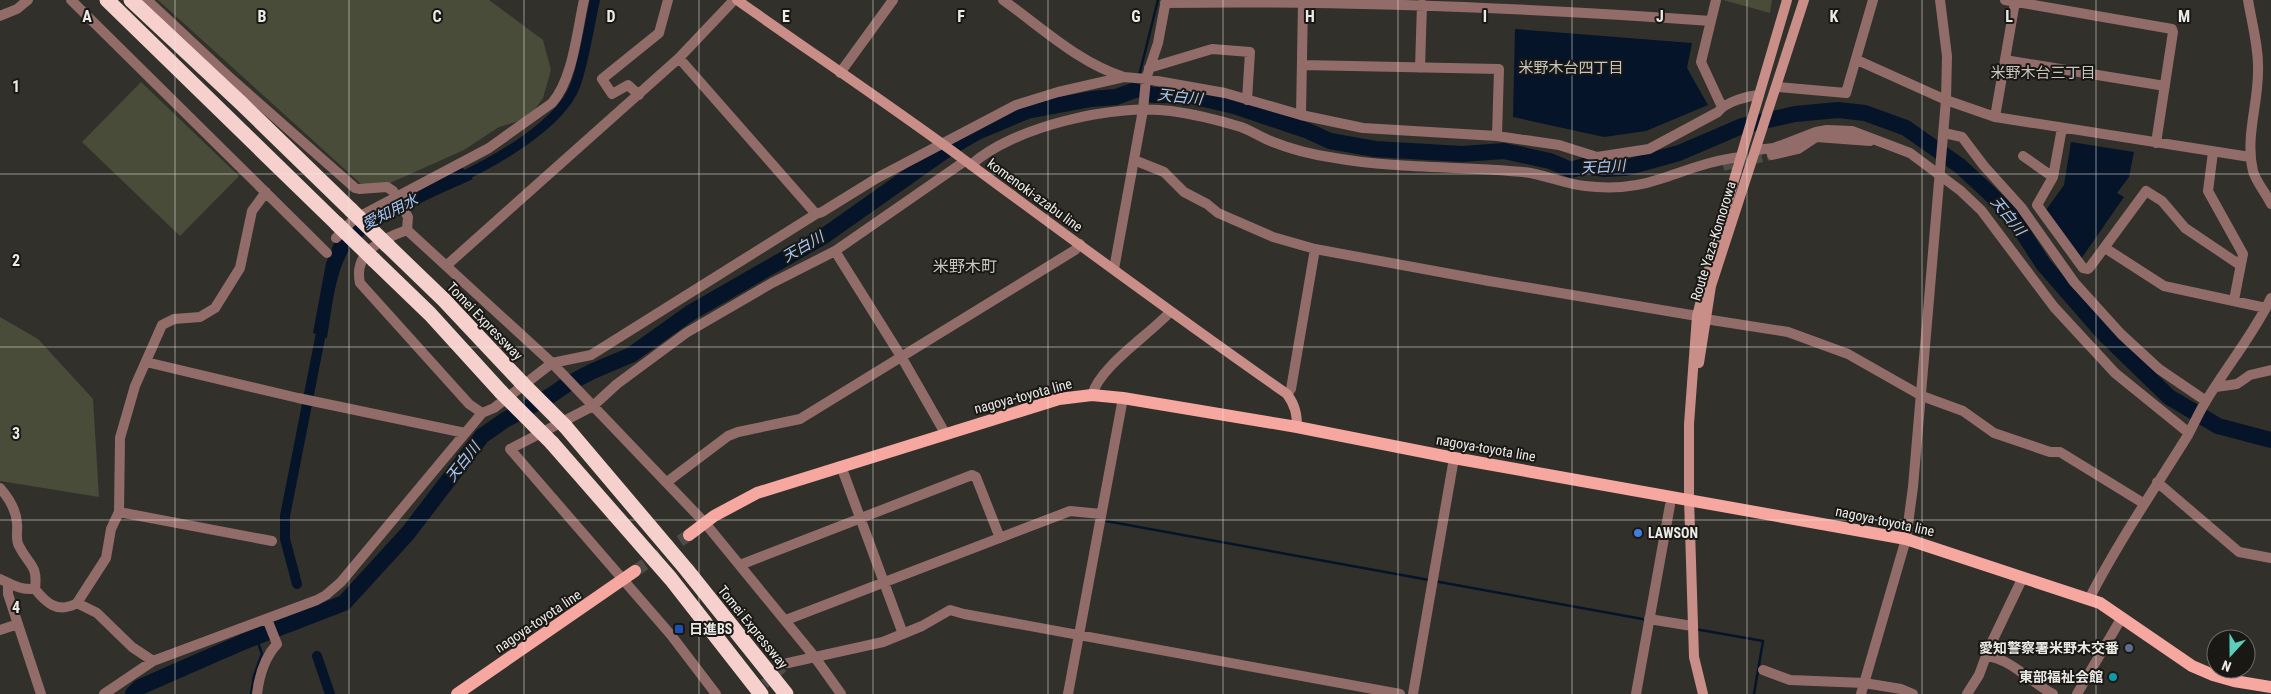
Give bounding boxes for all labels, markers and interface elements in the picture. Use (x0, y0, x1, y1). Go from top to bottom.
text: A (82, 7, 92, 26)
text: B (258, 7, 267, 26)
text: C (432, 7, 442, 26)
text: D (606, 7, 616, 26)
text: E (782, 7, 790, 26)
text: F (957, 7, 965, 26)
text: G (1131, 7, 1141, 26)
text: H (1305, 7, 1315, 26)
text: I (1483, 7, 1487, 26)
text: J (1656, 7, 1664, 26)
text: K (1830, 7, 1839, 26)
text: L (2005, 7, 2013, 26)
text: M (2178, 7, 2190, 26)
district label: 米野木台四丁目 (1518, 59, 1624, 77)
district label: 米野木台三丁目 (1990, 64, 2096, 82)
text: 1 (12, 77, 20, 96)
water label: 天白川 (1157, 86, 1205, 109)
street label: komenoki-azabu line (984, 155, 1086, 235)
water label: 天白川 (1580, 156, 1628, 178)
street label: Route Yaza-Komorowa (1687, 179, 1739, 303)
water label: 愛知用水 (359, 189, 423, 234)
water label: 天白川 (1987, 193, 2030, 241)
water label: 天白川 (779, 227, 829, 266)
text: 2 (12, 251, 20, 270)
district label: 米野木町 (933, 257, 997, 276)
street label: Tomei Expressway (444, 279, 526, 363)
street label: nagoya-toyota line (972, 375, 1074, 417)
text: 3 (12, 424, 20, 443)
street label: nagoya-toyota line (1435, 431, 1537, 465)
water label: 天白川 (442, 437, 485, 485)
street label: nagoya-toyota line (1834, 503, 1936, 539)
place label: LAWSON (1648, 525, 1698, 541)
marker: LAWSON (1632, 527, 1644, 539)
street label: Tomei Expressway (715, 582, 791, 672)
street label: nagoya-toyota line (492, 586, 585, 656)
text: 4 (12, 598, 20, 617)
place label: 日進BS (689, 621, 733, 637)
marker: 日進BS (673, 623, 685, 635)
north arrow (2206, 629, 2256, 679)
place label: 愛知警察署米野木交番 (1979, 640, 2119, 656)
marker: 愛知警察署米野木交番 (2123, 642, 2135, 654)
text: N (2219, 657, 2233, 675)
place label: 東部福祉会館 (2019, 669, 2103, 685)
marker: 東部福祉会館 (2107, 671, 2119, 683)

